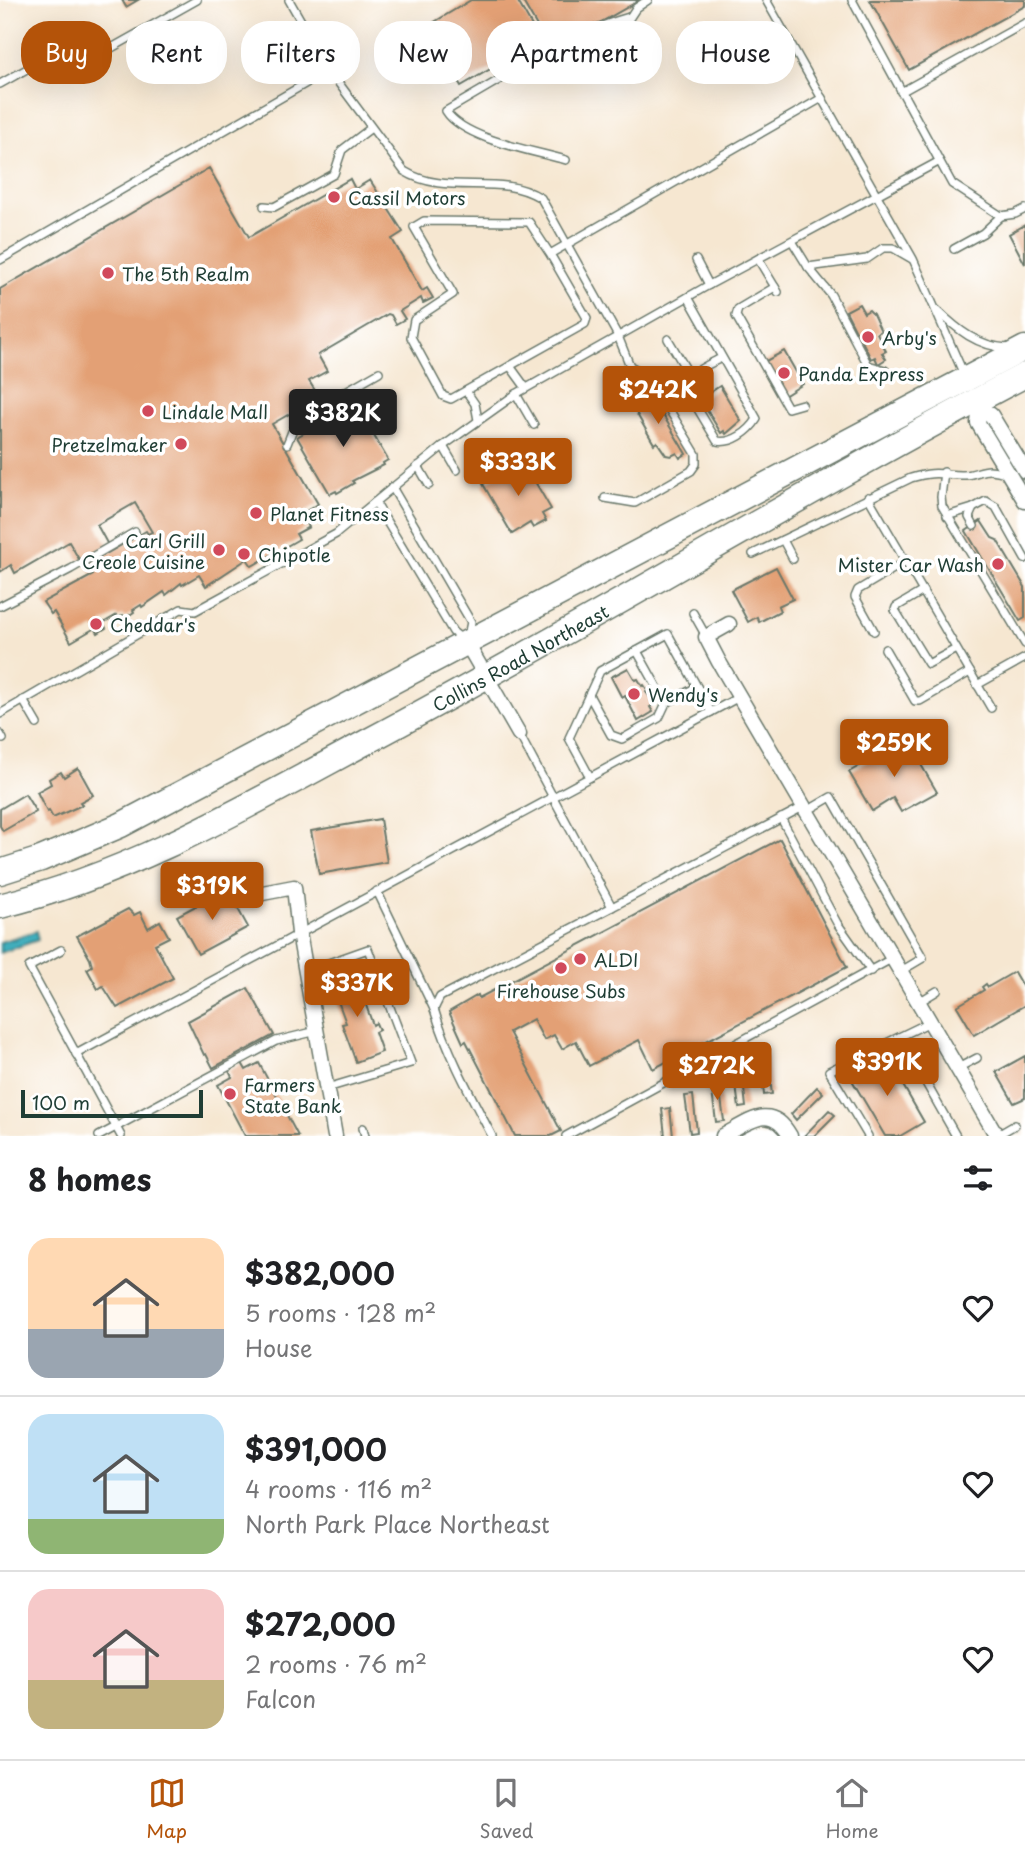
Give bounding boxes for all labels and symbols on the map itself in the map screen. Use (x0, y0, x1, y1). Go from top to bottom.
place label: Cassil Motors (348, 184, 466, 211)
marker: Cassil Motors (326, 189, 342, 205)
place label: The 5th Realm (122, 260, 250, 287)
marker: The 5th Realm (100, 265, 116, 281)
place label: Arby's (882, 324, 937, 351)
marker: Arby's (860, 329, 876, 345)
place label: Panda Express (798, 360, 924, 387)
marker: Panda Express (776, 365, 792, 381)
pin: $242K (609, 366, 707, 426)
pin: $382K (294, 390, 392, 449)
place label: Lindale Mall (162, 398, 268, 425)
marker: Lindale Mall (140, 403, 156, 419)
place label: Pretzelmaker (52, 431, 168, 458)
marker: Pretzelmaker (173, 436, 189, 452)
pin: $333K (469, 438, 567, 498)
place label: Planet Fitness (270, 500, 389, 527)
marker: Planet Fitness (248, 505, 264, 521)
place label: Carl Grill Creole Cuisine (82, 527, 205, 575)
place label: Chipotle (258, 541, 331, 568)
marker: Carl Grill Creole Cuisine (211, 542, 227, 558)
marker: Chipotle (236, 546, 252, 562)
place label: Mister Car Wash (838, 551, 984, 578)
marker: Mister Car Wash (990, 556, 1006, 572)
street label: Collins Road Northeast (427, 597, 613, 718)
place label: Cheddar's (110, 611, 196, 638)
marker: Cheddar's (88, 616, 104, 632)
place label: Wendy's (648, 681, 718, 708)
marker: Wendy's (626, 686, 642, 702)
pin: $259K (845, 720, 943, 779)
pin: $319K (163, 862, 261, 922)
place label: ALDI (594, 946, 639, 973)
marker: ALDI (572, 951, 588, 967)
pin: $337K (308, 960, 406, 1019)
marker: Firehouse Subs (553, 960, 569, 976)
place label: Firehouse Subs (496, 977, 626, 1004)
pin: $391K (838, 1038, 936, 1098)
pin: $272K (668, 1042, 766, 1102)
place label: Farmers State Bank (244, 1071, 342, 1119)
marker: Farmers State Bank (222, 1086, 238, 1102)
scale bar (21, 1087, 203, 1119)

